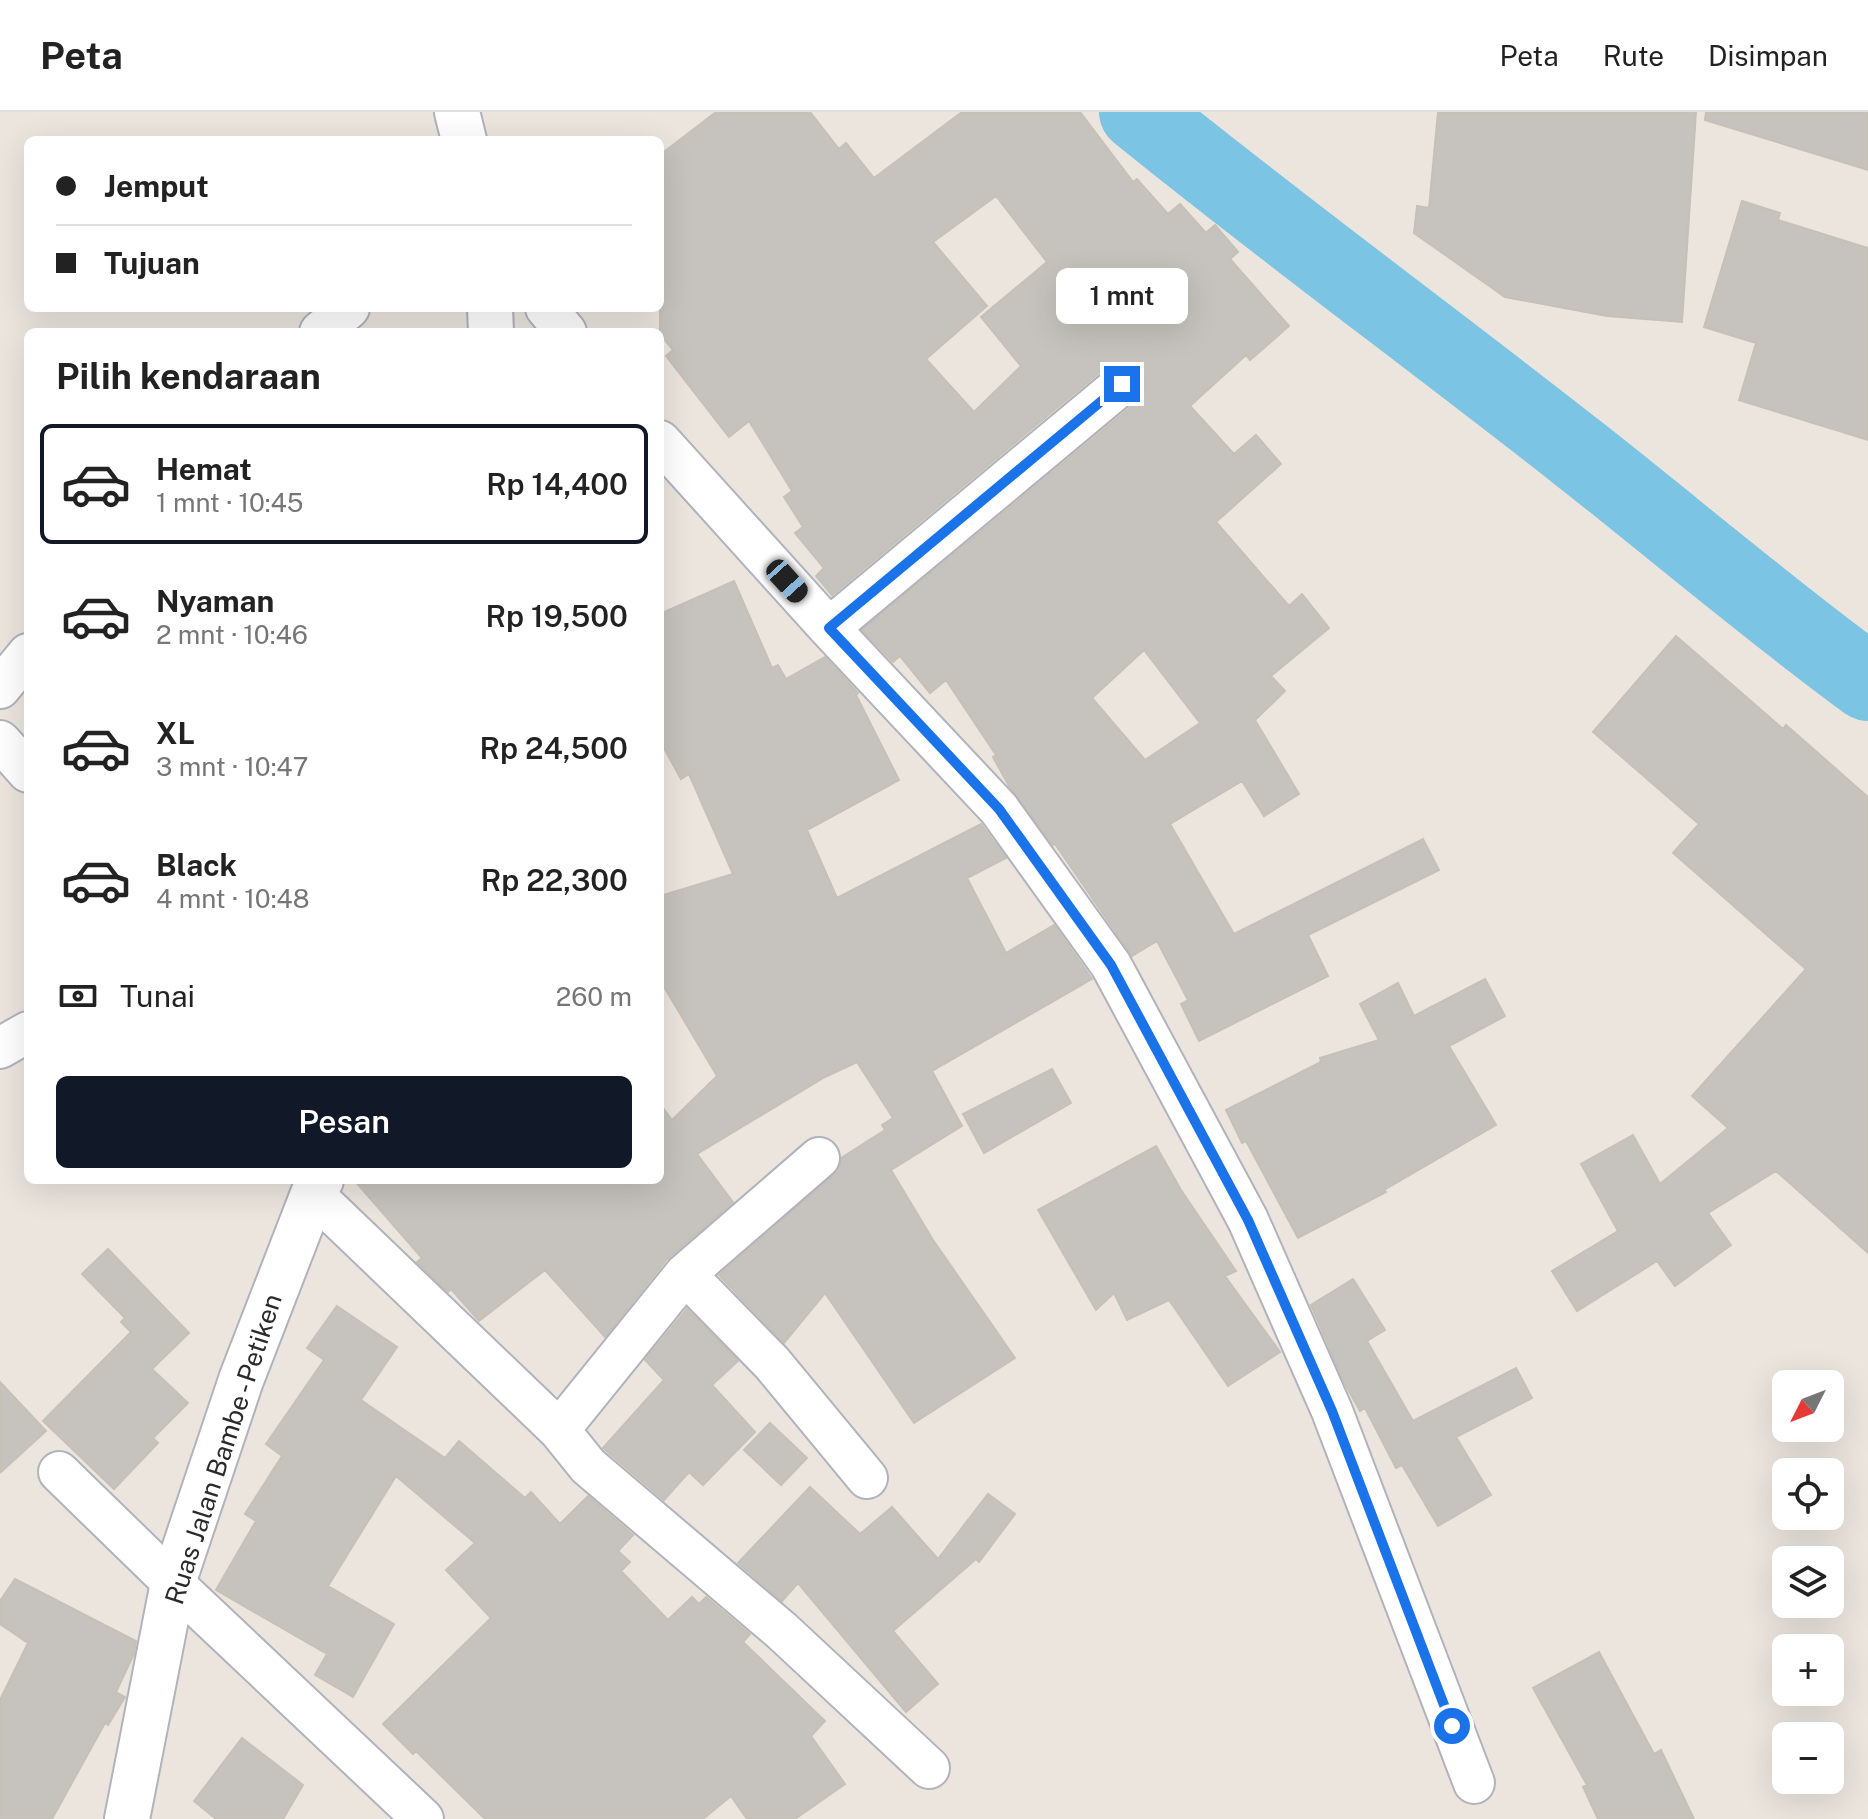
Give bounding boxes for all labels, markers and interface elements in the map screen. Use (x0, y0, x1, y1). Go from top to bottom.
text: Peta (40, 33, 123, 78)
text: Peta (1500, 39, 1559, 72)
text: Rute (1603, 39, 1664, 72)
text: Disimpan (1708, 39, 1828, 72)
text: Jemput (104, 168, 209, 204)
text: Tujuan (104, 245, 200, 281)
callout: 1 mnt (1056, 268, 1188, 324)
text: 1 mnt (1089, 280, 1155, 311)
text: Pilih kendaraan (56, 355, 321, 397)
route end (1104, 366, 1140, 402)
icon: car (60, 448, 132, 520)
text: Hemat (156, 451, 252, 487)
text: Rp 14,400 (486, 466, 628, 502)
text: 1 mnt · 10:45 (156, 487, 303, 518)
car (762, 555, 812, 607)
icon: car (60, 580, 132, 652)
text: Nyaman (156, 583, 274, 619)
text: Rp 19,500 (486, 598, 628, 634)
text: 2 mnt · 10:46 (156, 619, 308, 650)
icon: car (60, 712, 132, 784)
text: XL (156, 715, 195, 751)
text: Rp 24,500 (480, 730, 628, 766)
text: 3 mnt · 10:47 (156, 751, 308, 782)
icon: car (60, 844, 132, 916)
text: Black (156, 847, 237, 883)
text: Rp 22,300 (481, 862, 628, 898)
text: 4 mnt · 10:48 (156, 883, 310, 914)
icon: cash (56, 974, 100, 1018)
text: Tunai (120, 978, 195, 1014)
text: 260 m (556, 981, 632, 1012)
button: Pesan (56, 1076, 632, 1168)
street label: Ruas Jalan Bambe - Petiken (158, 1290, 288, 1608)
north arrow (1772, 1370, 1844, 1442)
map controls (1772, 1370, 1844, 1794)
button: locate (1772, 1458, 1844, 1530)
button: layers (1772, 1546, 1844, 1618)
button: + (1772, 1634, 1844, 1706)
route start (1434, 1708, 1470, 1744)
button: − (1772, 1722, 1844, 1794)

